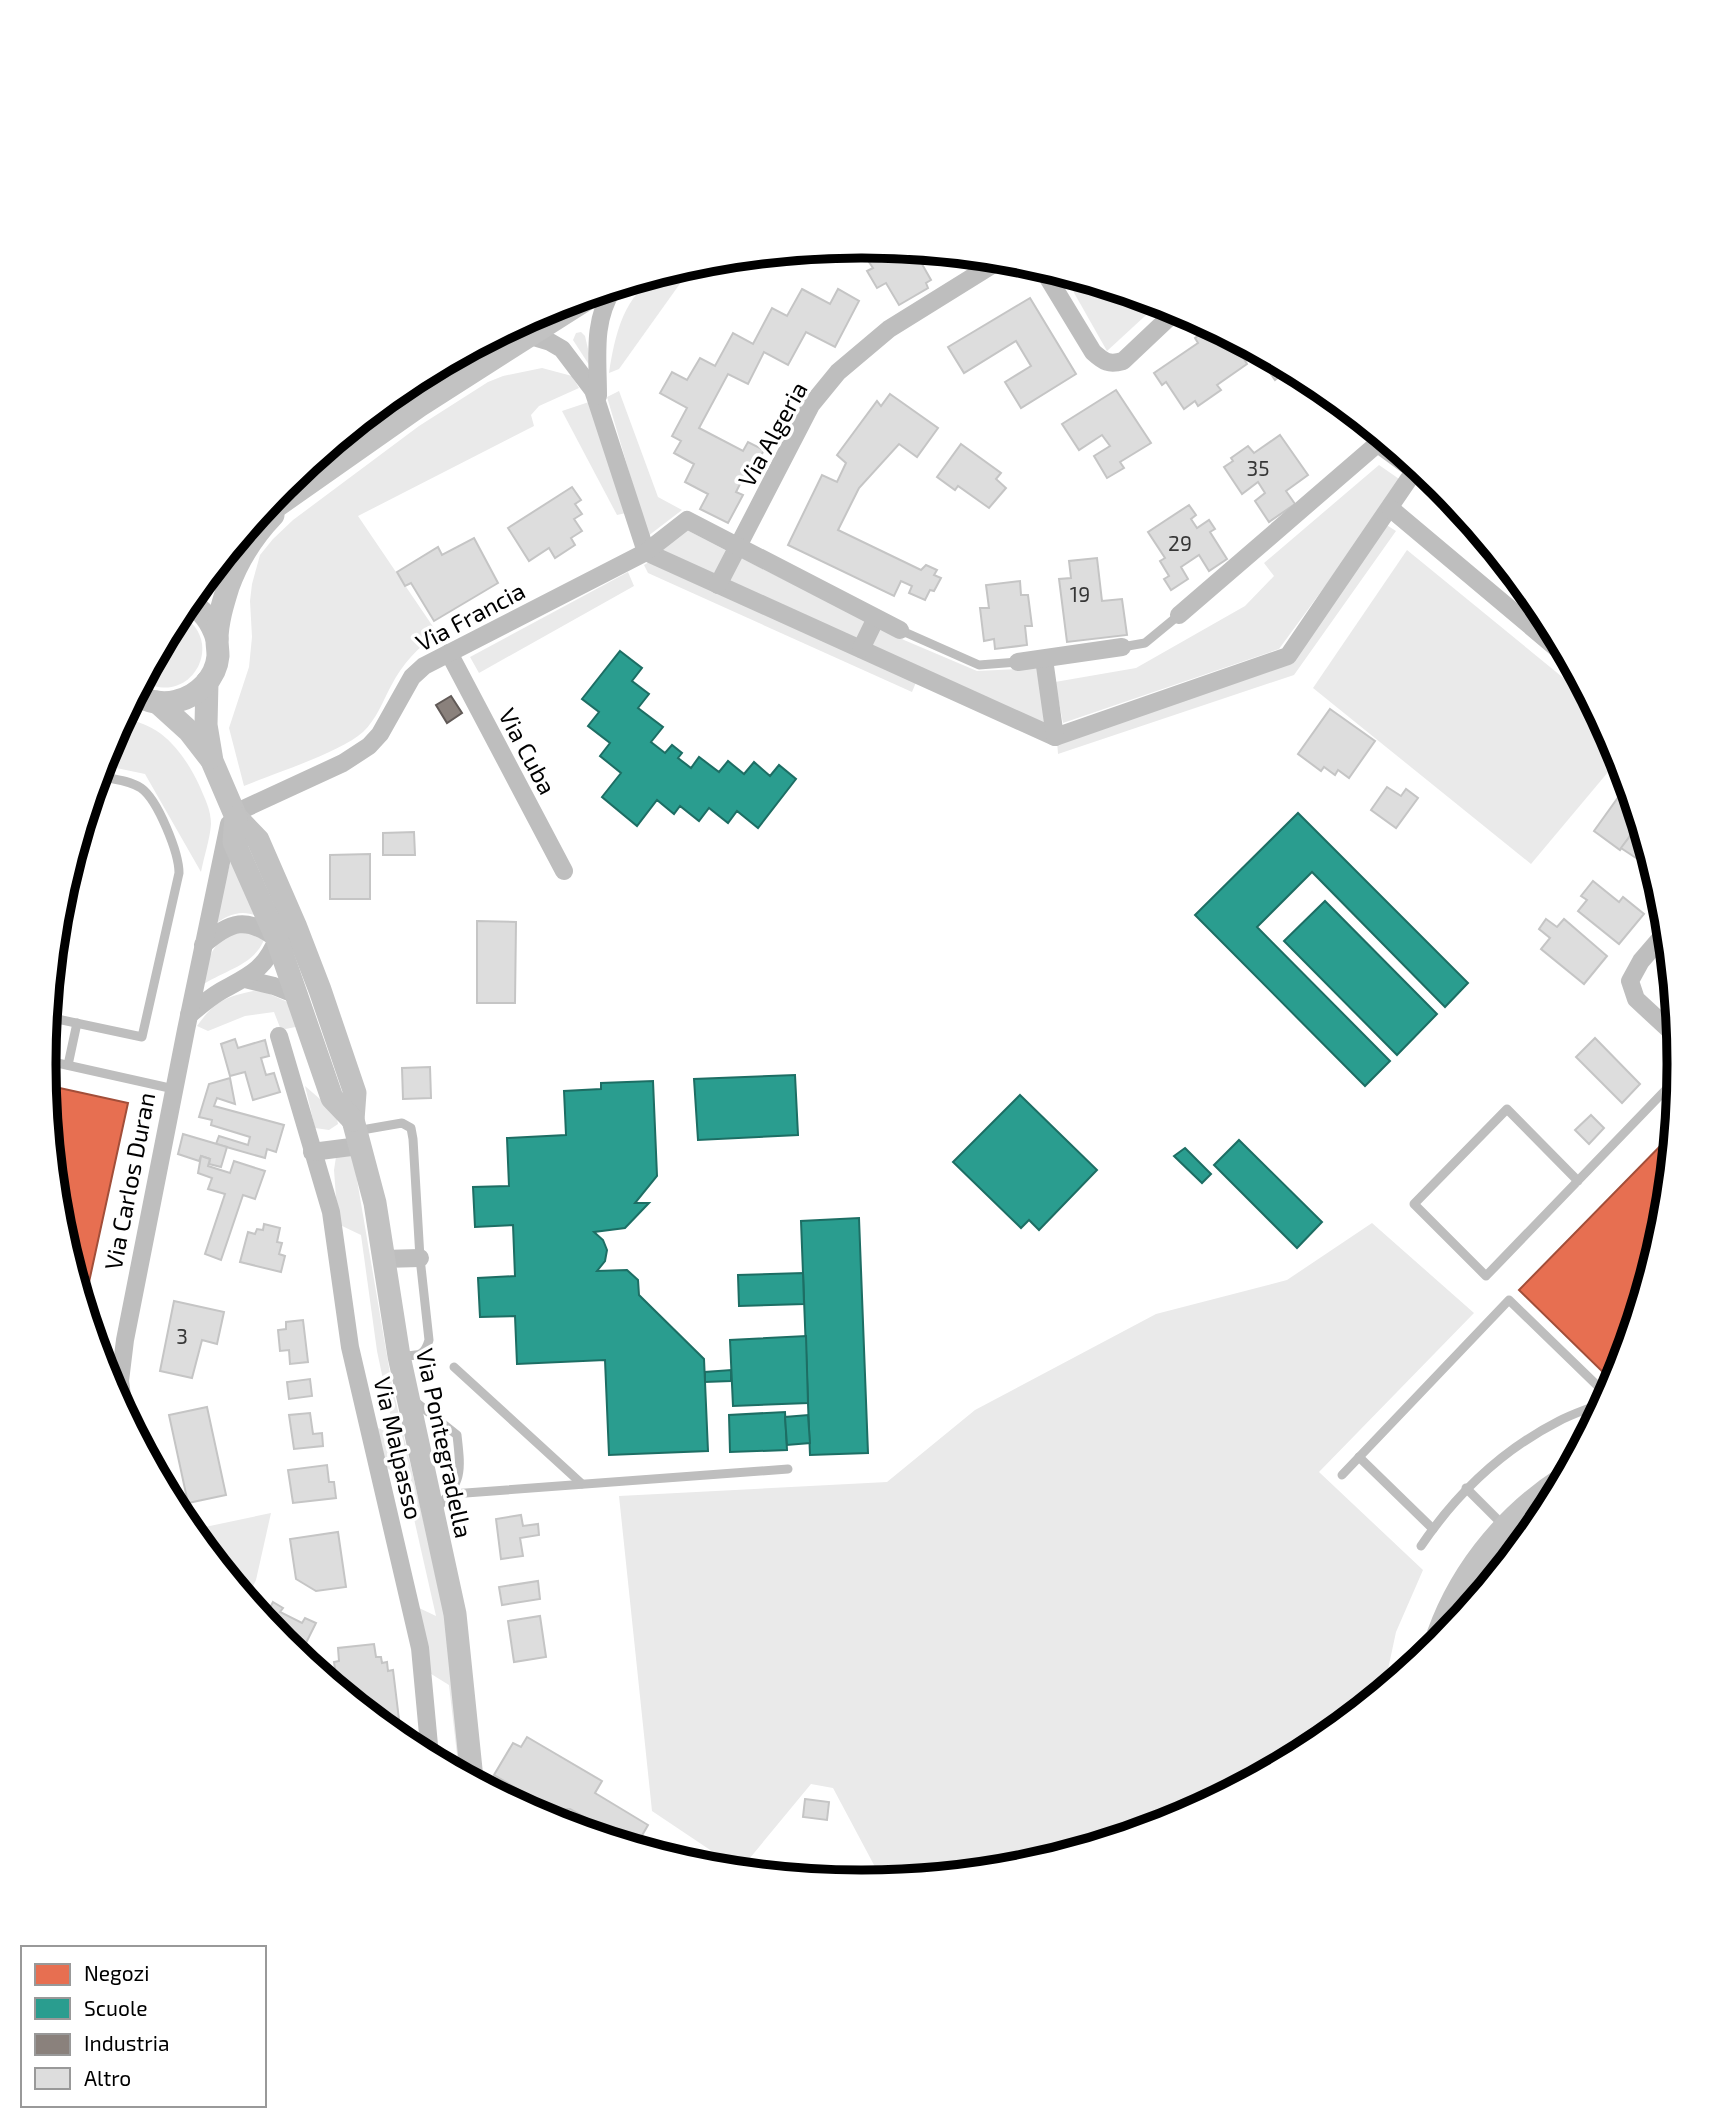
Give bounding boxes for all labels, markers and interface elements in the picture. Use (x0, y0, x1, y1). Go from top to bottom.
street label: Via Algeria (731, 376, 813, 492)
house number: 35 (1247, 455, 1269, 480)
house number: 29 (1168, 530, 1192, 555)
street label: Via Francia (411, 575, 529, 657)
house number: 19 (1070, 581, 1090, 606)
street label: Via Cuba (493, 703, 563, 799)
street label: Via Carlos Duran (98, 1090, 160, 1272)
house number: 3 (176, 1323, 188, 1348)
street label: Via Pontegradella (411, 1346, 479, 1540)
street label: Via Malpasso (368, 1374, 430, 1522)
legend (21, 1946, 266, 2107)
text: Negozi (84, 1960, 150, 1985)
text: Scuole (84, 1995, 147, 2020)
text: Industria (84, 2030, 170, 2055)
text: Altro (84, 2065, 131, 2090)

